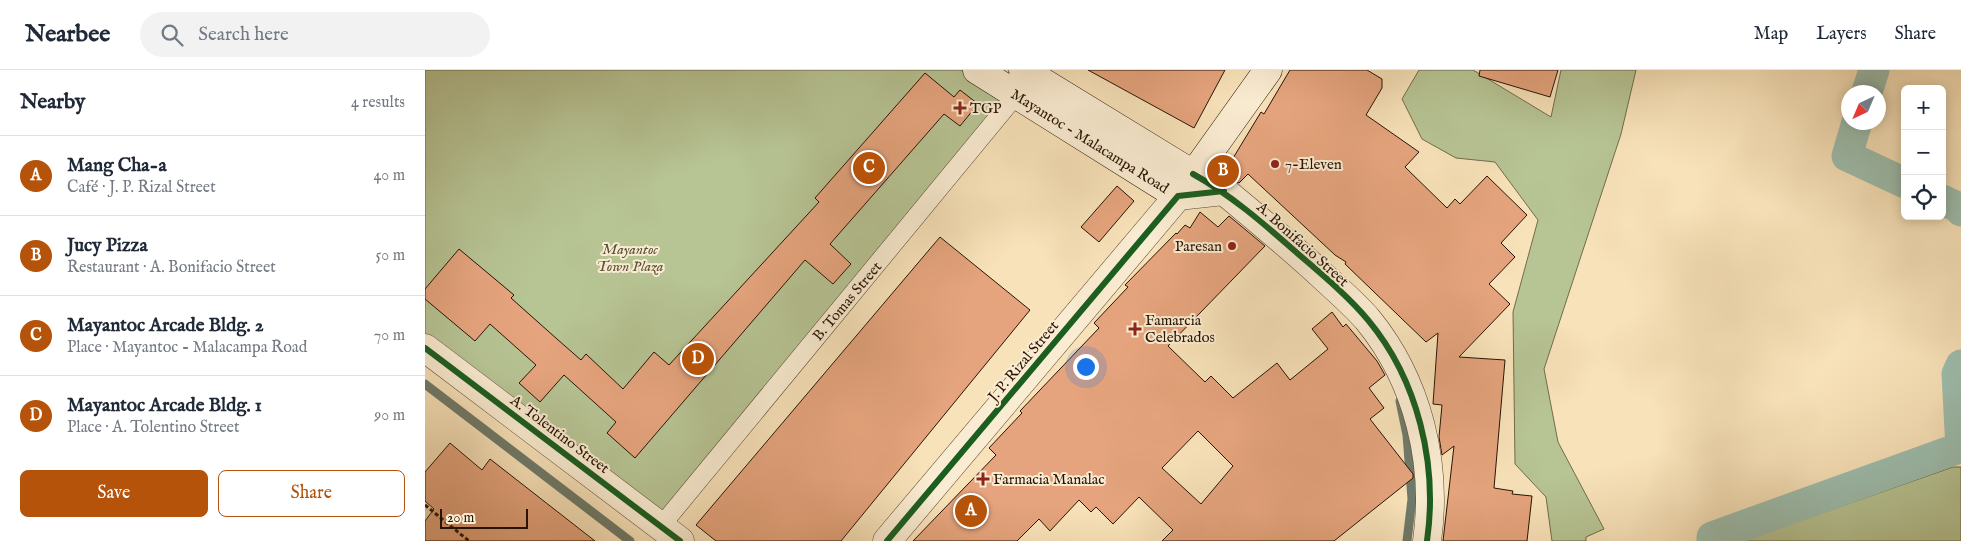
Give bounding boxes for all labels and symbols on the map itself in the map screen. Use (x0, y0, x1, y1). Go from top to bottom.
street label: Mayantoc - Malacampa Road (1007, 85, 1173, 198)
north arrow (1841, 85, 1886, 130)
place label: TGP (970, 99, 1002, 118)
marker: TGP (954, 102, 966, 114)
pin: C (853, 149, 885, 187)
pin: B (1207, 152, 1239, 190)
place label: 7-Eleven (1285, 155, 1342, 174)
marker: 7-Eleven (1269, 158, 1281, 170)
street label: A. Bonifacio Street (1252, 197, 1353, 291)
place label: Paresan (1175, 237, 1222, 256)
park label: Mayantoc Town Plaza (597, 240, 664, 276)
marker: Paresan (1226, 240, 1238, 252)
street label: B. Tomas Street (809, 258, 886, 345)
place label: Famarcia Celebrados (1145, 311, 1215, 347)
street label: J. P. Rizal Street (983, 317, 1063, 407)
marker: Famarcia Celebrados (1129, 323, 1141, 335)
pin: D (682, 340, 714, 378)
your location (1073, 354, 1099, 380)
street label: A. Tolentino Street (506, 390, 613, 478)
place label: Farmacia Manalac (993, 470, 1105, 489)
marker: Farmacia Manalac (977, 473, 989, 485)
pin: A (955, 492, 987, 530)
scale bar (440, 506, 527, 529)

